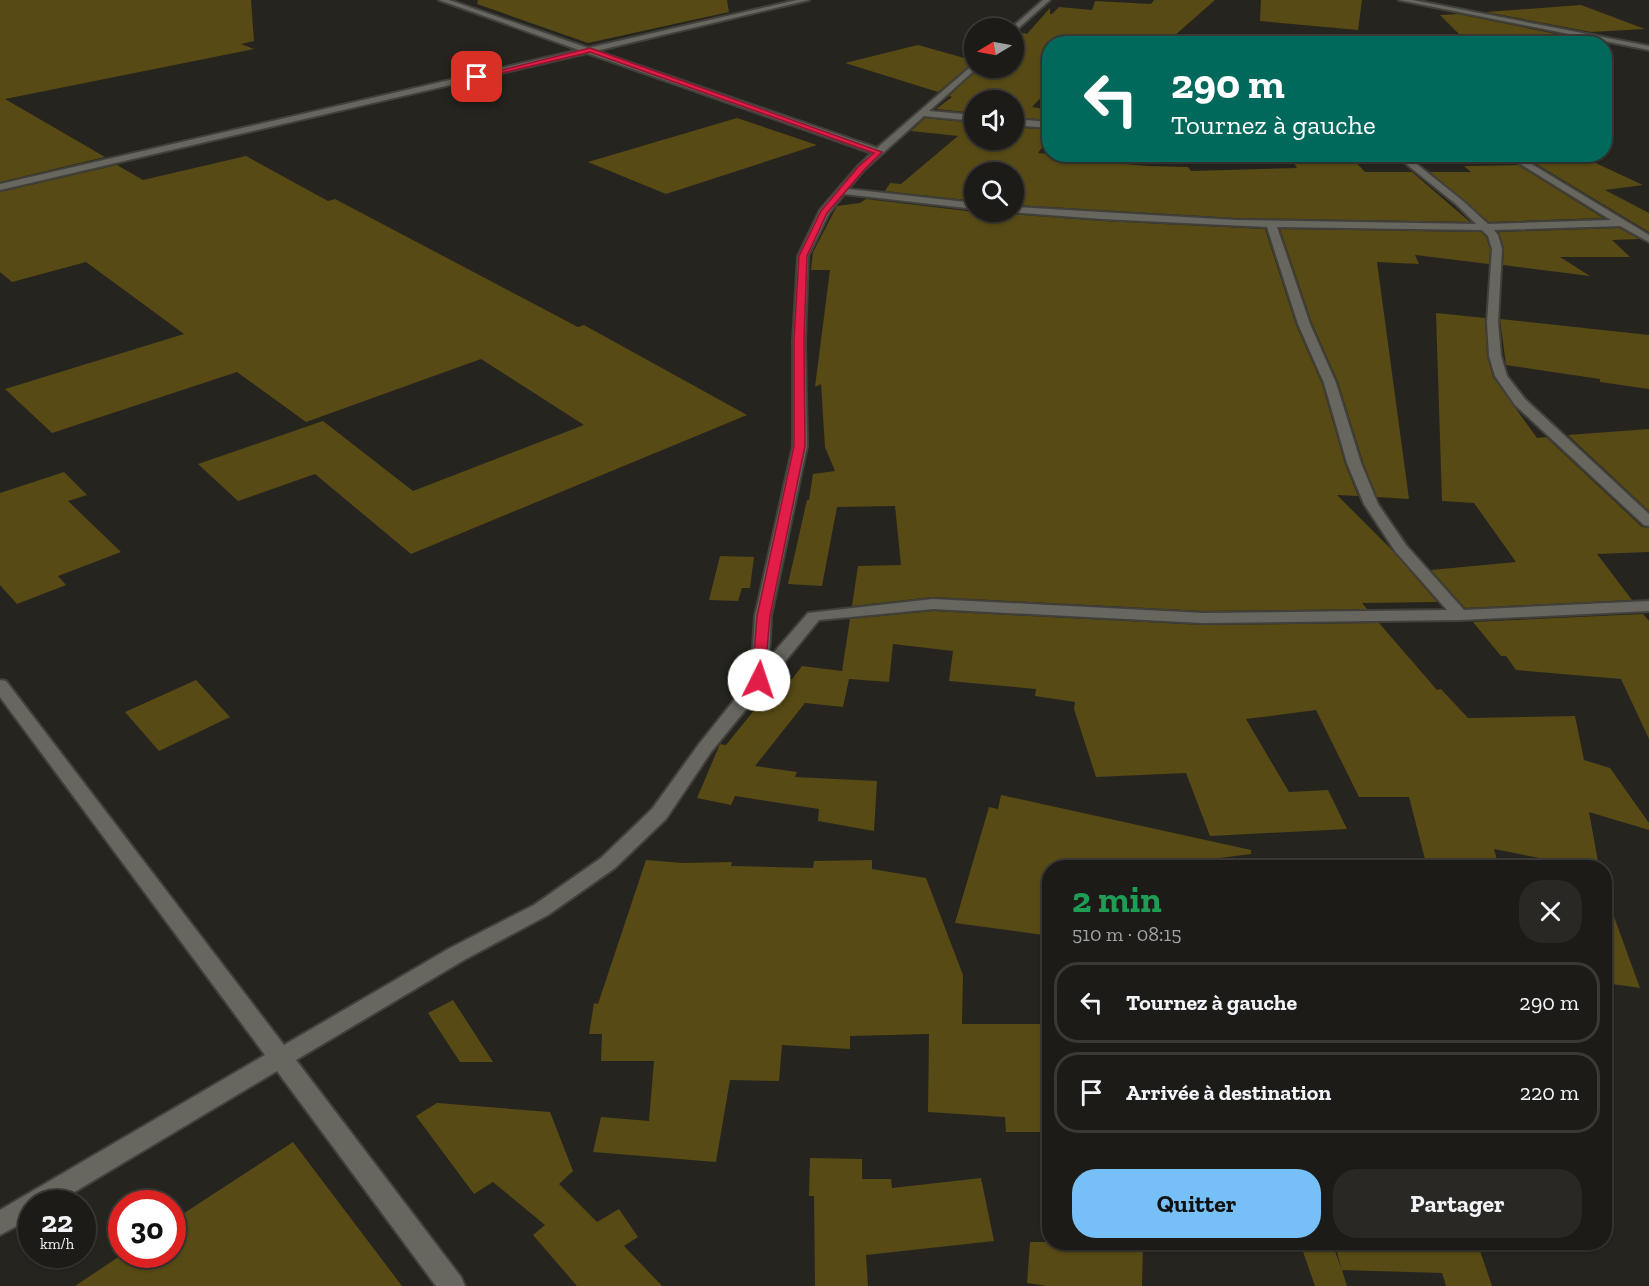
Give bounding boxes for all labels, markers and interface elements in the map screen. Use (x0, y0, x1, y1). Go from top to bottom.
north arrow (964, 18, 1024, 78)
map controls (964, 18, 1024, 222)
pin (451, 51, 502, 102)
text: 290 m (1171, 58, 1285, 109)
icon: arrive (460, 60, 493, 93)
icon: left (1072, 60, 1150, 138)
button: sound (964, 90, 1024, 150)
text: Tournez à gauche (1171, 109, 1376, 141)
button: search (964, 162, 1024, 222)
position arrow (727, 648, 791, 712)
text: 2 min (1072, 878, 1162, 921)
button: close (1519, 880, 1582, 943)
text: 510 m · 08:15 (1072, 922, 1181, 946)
icon: left (1075, 986, 1108, 1019)
text: Tournez à gauche (1126, 989, 1297, 1016)
text: 290 m (1519, 989, 1579, 1016)
icon: arrive (1075, 1076, 1108, 1109)
text: Arrivée à destination (1126, 1079, 1331, 1106)
text: 220 m (1520, 1079, 1579, 1106)
button: Quitter (1072, 1169, 1321, 1238)
button: Partager (1333, 1169, 1582, 1238)
speed limit sign: 30 (108, 1190, 186, 1268)
text: 22 (41, 1204, 73, 1240)
text: km/h (40, 1235, 74, 1253)

